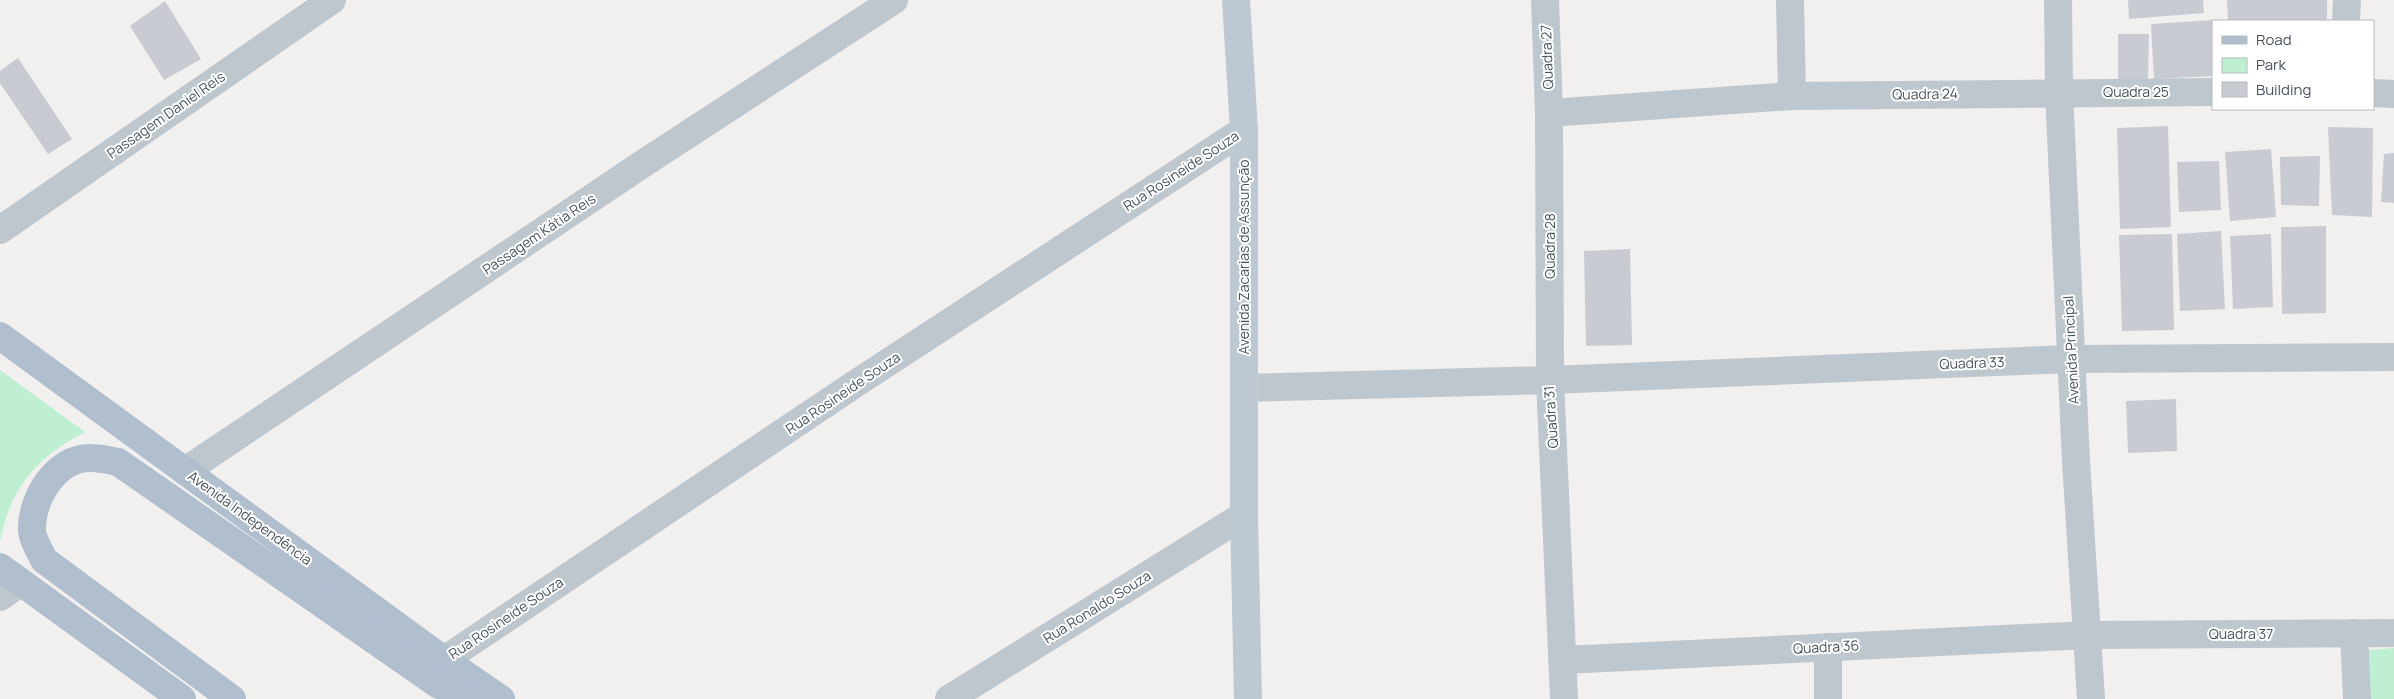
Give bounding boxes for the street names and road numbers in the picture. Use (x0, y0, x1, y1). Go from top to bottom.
street label: Quadra 27 (1536, 24, 1557, 90)
street label: Passagem Daniel Reis (103, 67, 228, 163)
street label: Quadra 25 (2103, 82, 2169, 101)
street label: Quadra 24 (1892, 83, 1958, 104)
street label: Rua Rosineide Souza (1119, 126, 1242, 215)
street label: Avenida Zacarias de Assunção (1234, 160, 1253, 354)
street label: Passagem Kátia Reis (478, 189, 599, 279)
street label: Quadra 28 (1540, 213, 1559, 279)
street label: Avenida Principal (2058, 295, 2083, 405)
street label: Rua Rosineide Souza (782, 347, 904, 438)
street label: Quadra 33 (1939, 352, 2005, 373)
street label: Quadra 31 (1539, 385, 1562, 449)
street label: Avenida Independência (184, 466, 316, 569)
street label: Rua Ronaldo Souza (1039, 566, 1154, 647)
street label: Rua Rosineide Souza (445, 572, 567, 663)
street label: Quadra 37 (2209, 624, 2273, 643)
street label: Quadra 36 (1792, 635, 1860, 658)

